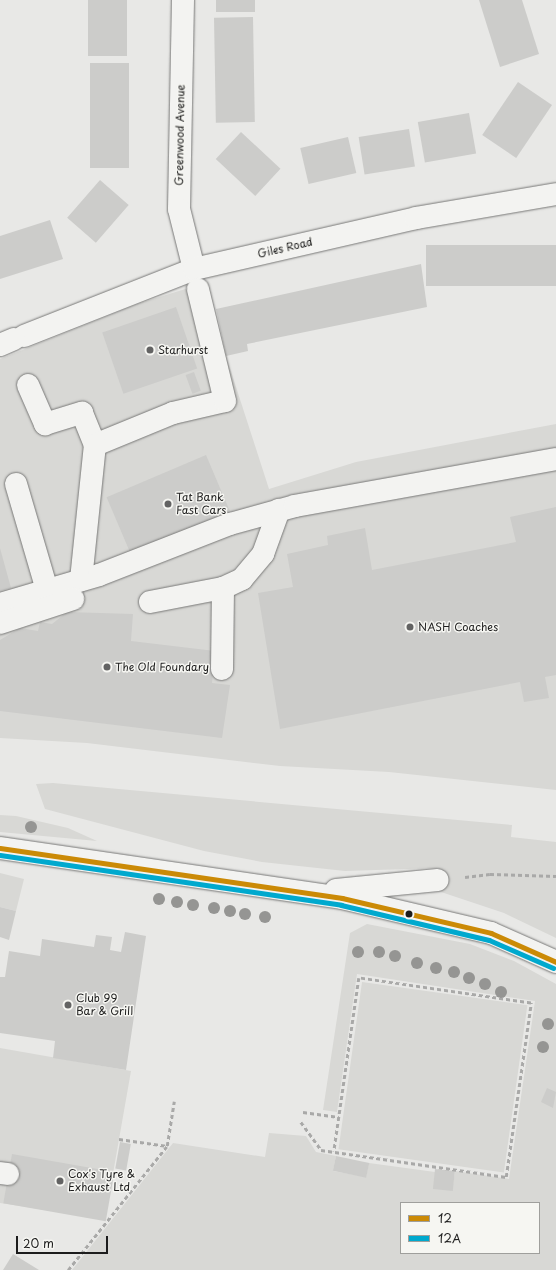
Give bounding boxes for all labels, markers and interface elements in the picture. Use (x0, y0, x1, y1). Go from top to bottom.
street label: Greenwood Avenue (173, 84, 187, 186)
street label: Giles Road (256, 235, 314, 261)
place label: Starhurst (158, 343, 208, 357)
marker: Starhurst (145, 345, 155, 355)
place label: Tat Bank Fast Cars (176, 491, 226, 517)
marker: Tat Bank Fast Cars (163, 499, 173, 509)
place label: NASH Coaches (418, 620, 498, 634)
marker: NASH Coaches (405, 622, 415, 632)
place label: The Old Foundary (115, 660, 210, 674)
marker: The Old Foundary (102, 662, 112, 672)
unlabelled marker (404, 909, 414, 919)
place label: Club 99 Bar & Grill (76, 992, 133, 1018)
marker: Club 99 Bar & Grill (63, 1000, 73, 1010)
place label: Cox's Tyre & Exhaust Ltd (68, 1168, 135, 1194)
marker: Cox's Tyre & Exhaust Ltd (55, 1176, 65, 1186)
legend (400, 1202, 540, 1254)
text: 12 (438, 1209, 452, 1227)
scale bar (18, 1228, 110, 1254)
text: 12A (438, 1229, 461, 1247)
text: 20 m (23, 1234, 54, 1252)

